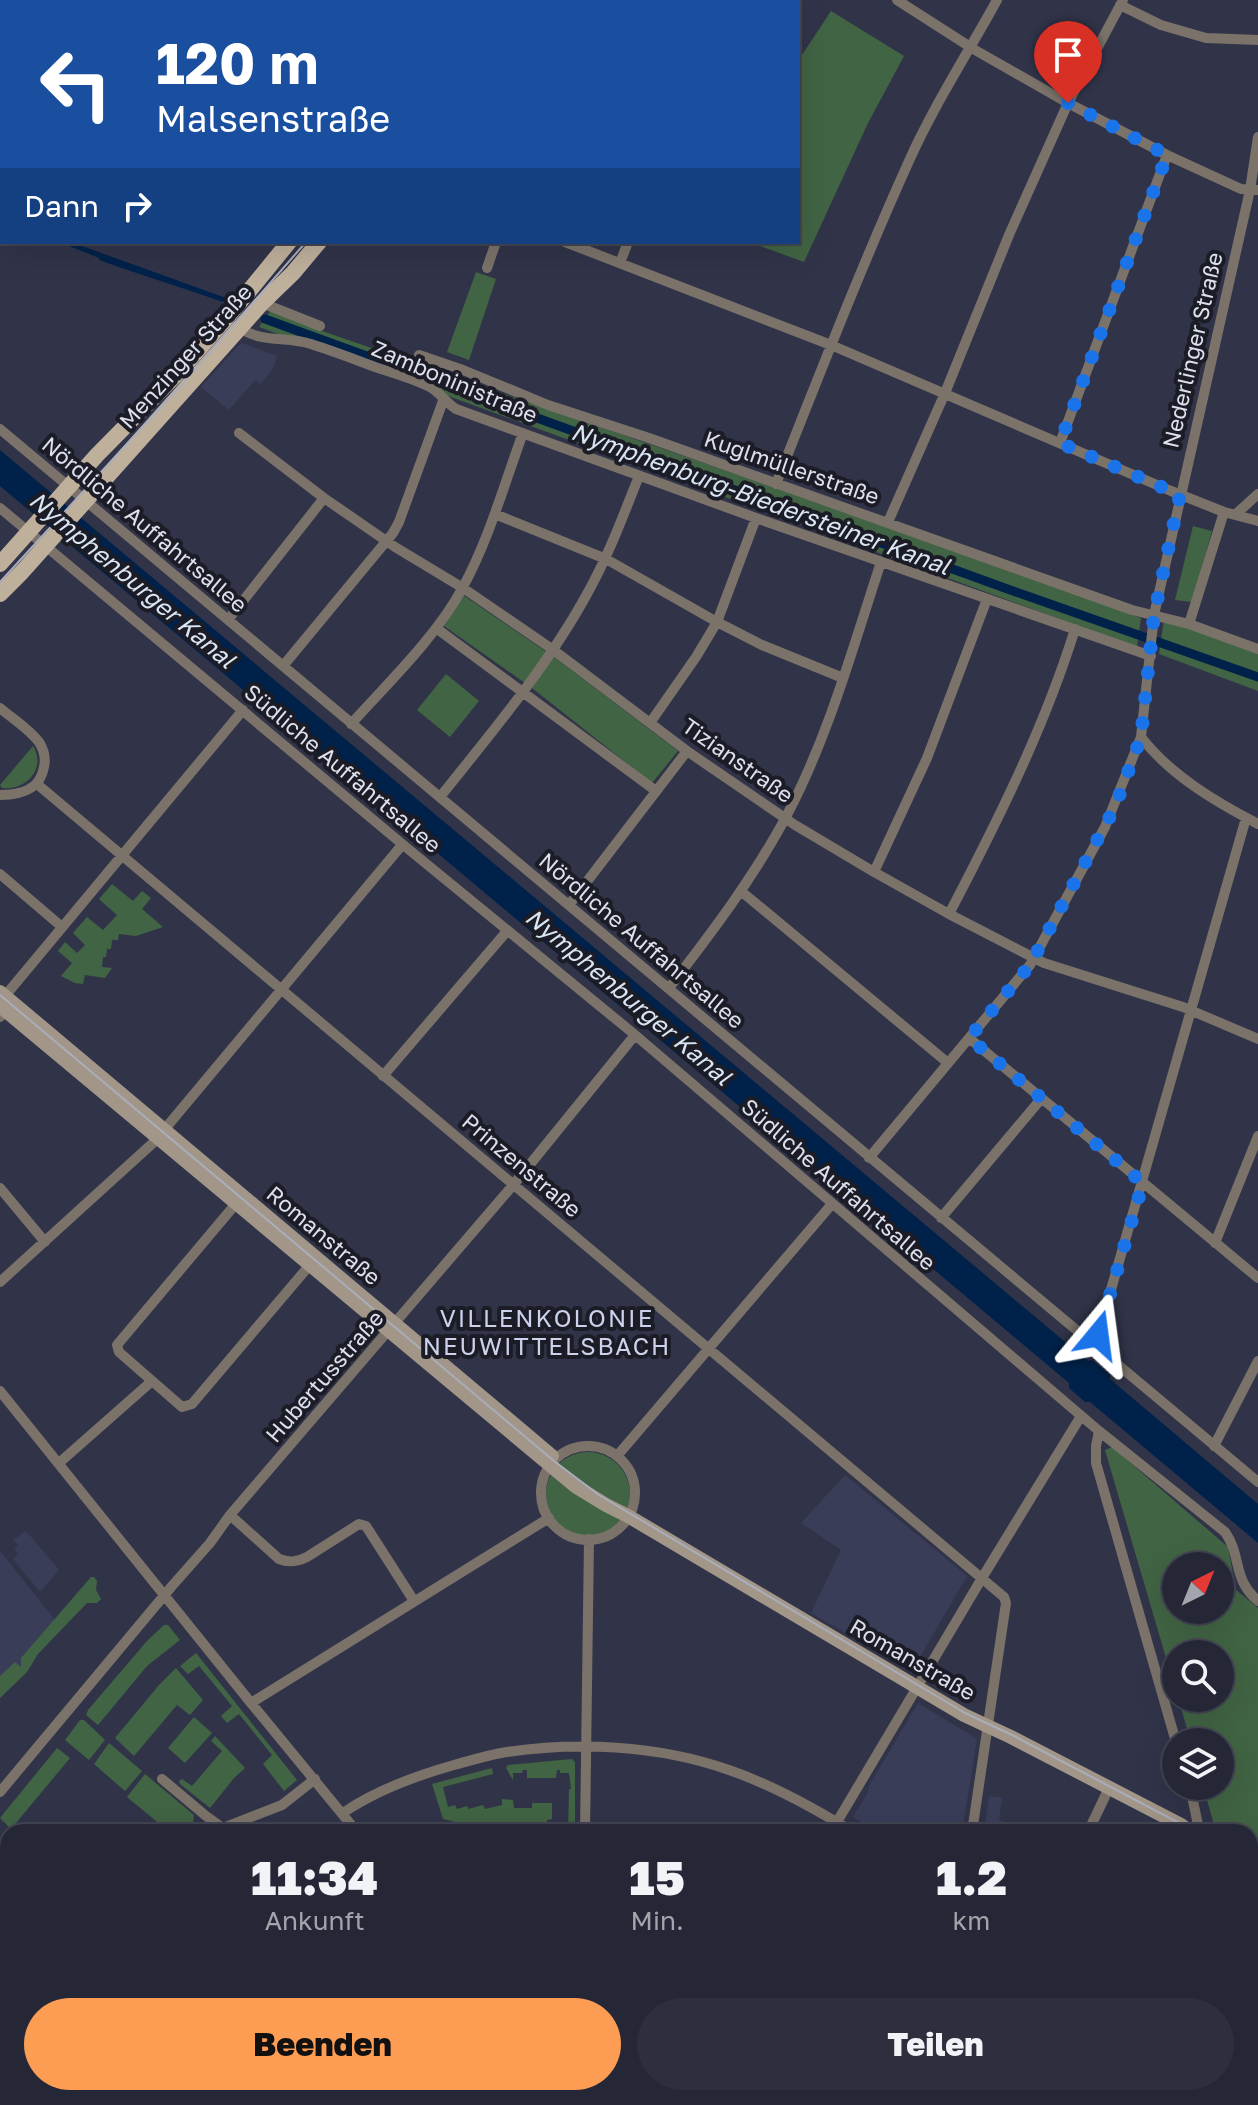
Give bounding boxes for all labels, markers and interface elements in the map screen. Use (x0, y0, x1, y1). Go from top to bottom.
pin (1034, 21, 1102, 103)
text: 120 m (156, 29, 318, 96)
icon: left (24, 32, 128, 136)
icon: arrive (1046, 33, 1090, 77)
text: Malsenstraße (156, 97, 390, 140)
icon: right (115, 184, 159, 228)
text: Dann (24, 188, 99, 224)
street label: Nederlinger Straße (1156, 250, 1228, 450)
street label: Menzinger Straße (113, 278, 257, 434)
street label: Zamboninistraße (368, 334, 542, 428)
water label: Nymphenburg-Biedersteiner Kanal (568, 416, 955, 581)
street label: Kuglmüllerstraße (701, 424, 883, 510)
street label: Nördliche Auffahrtsallee (37, 430, 253, 618)
water label: Nymphenburger Kanal (24, 485, 243, 675)
street label: Südliche Auffahrtsallee (239, 678, 447, 858)
street label: Tizianstraße (677, 712, 799, 808)
street label: Nördliche Auffahrtsallee (534, 846, 750, 1034)
water label: Nymphenburger Kanal (520, 902, 739, 1092)
street label: Südliche Auffahrtsallee (736, 1092, 942, 1276)
street label: Prinzenstraße (457, 1108, 587, 1222)
street label: Romanstraße (262, 1180, 386, 1290)
position arrow (1056, 1293, 1140, 1377)
district label: VILLENKOLONIE NEUWITTELSBACH (423, 1303, 671, 1360)
street label: Hubertusstraße (259, 1305, 389, 1447)
north arrow (1162, 1552, 1234, 1624)
map controls (1162, 1552, 1234, 1800)
street label: Romanstraße (846, 1612, 980, 1706)
button: search (1162, 1640, 1234, 1712)
button: layers (1162, 1728, 1234, 1800)
text: 11:34 (251, 1848, 378, 1906)
text: 15 (629, 1848, 685, 1906)
text: 1.2 (936, 1848, 1007, 1906)
text: Ankunft (265, 1905, 365, 1936)
text: Min. (631, 1905, 684, 1936)
text: km (953, 1905, 990, 1936)
button: Beenden (24, 1998, 621, 2090)
button: Teilen (637, 1998, 1234, 2090)

